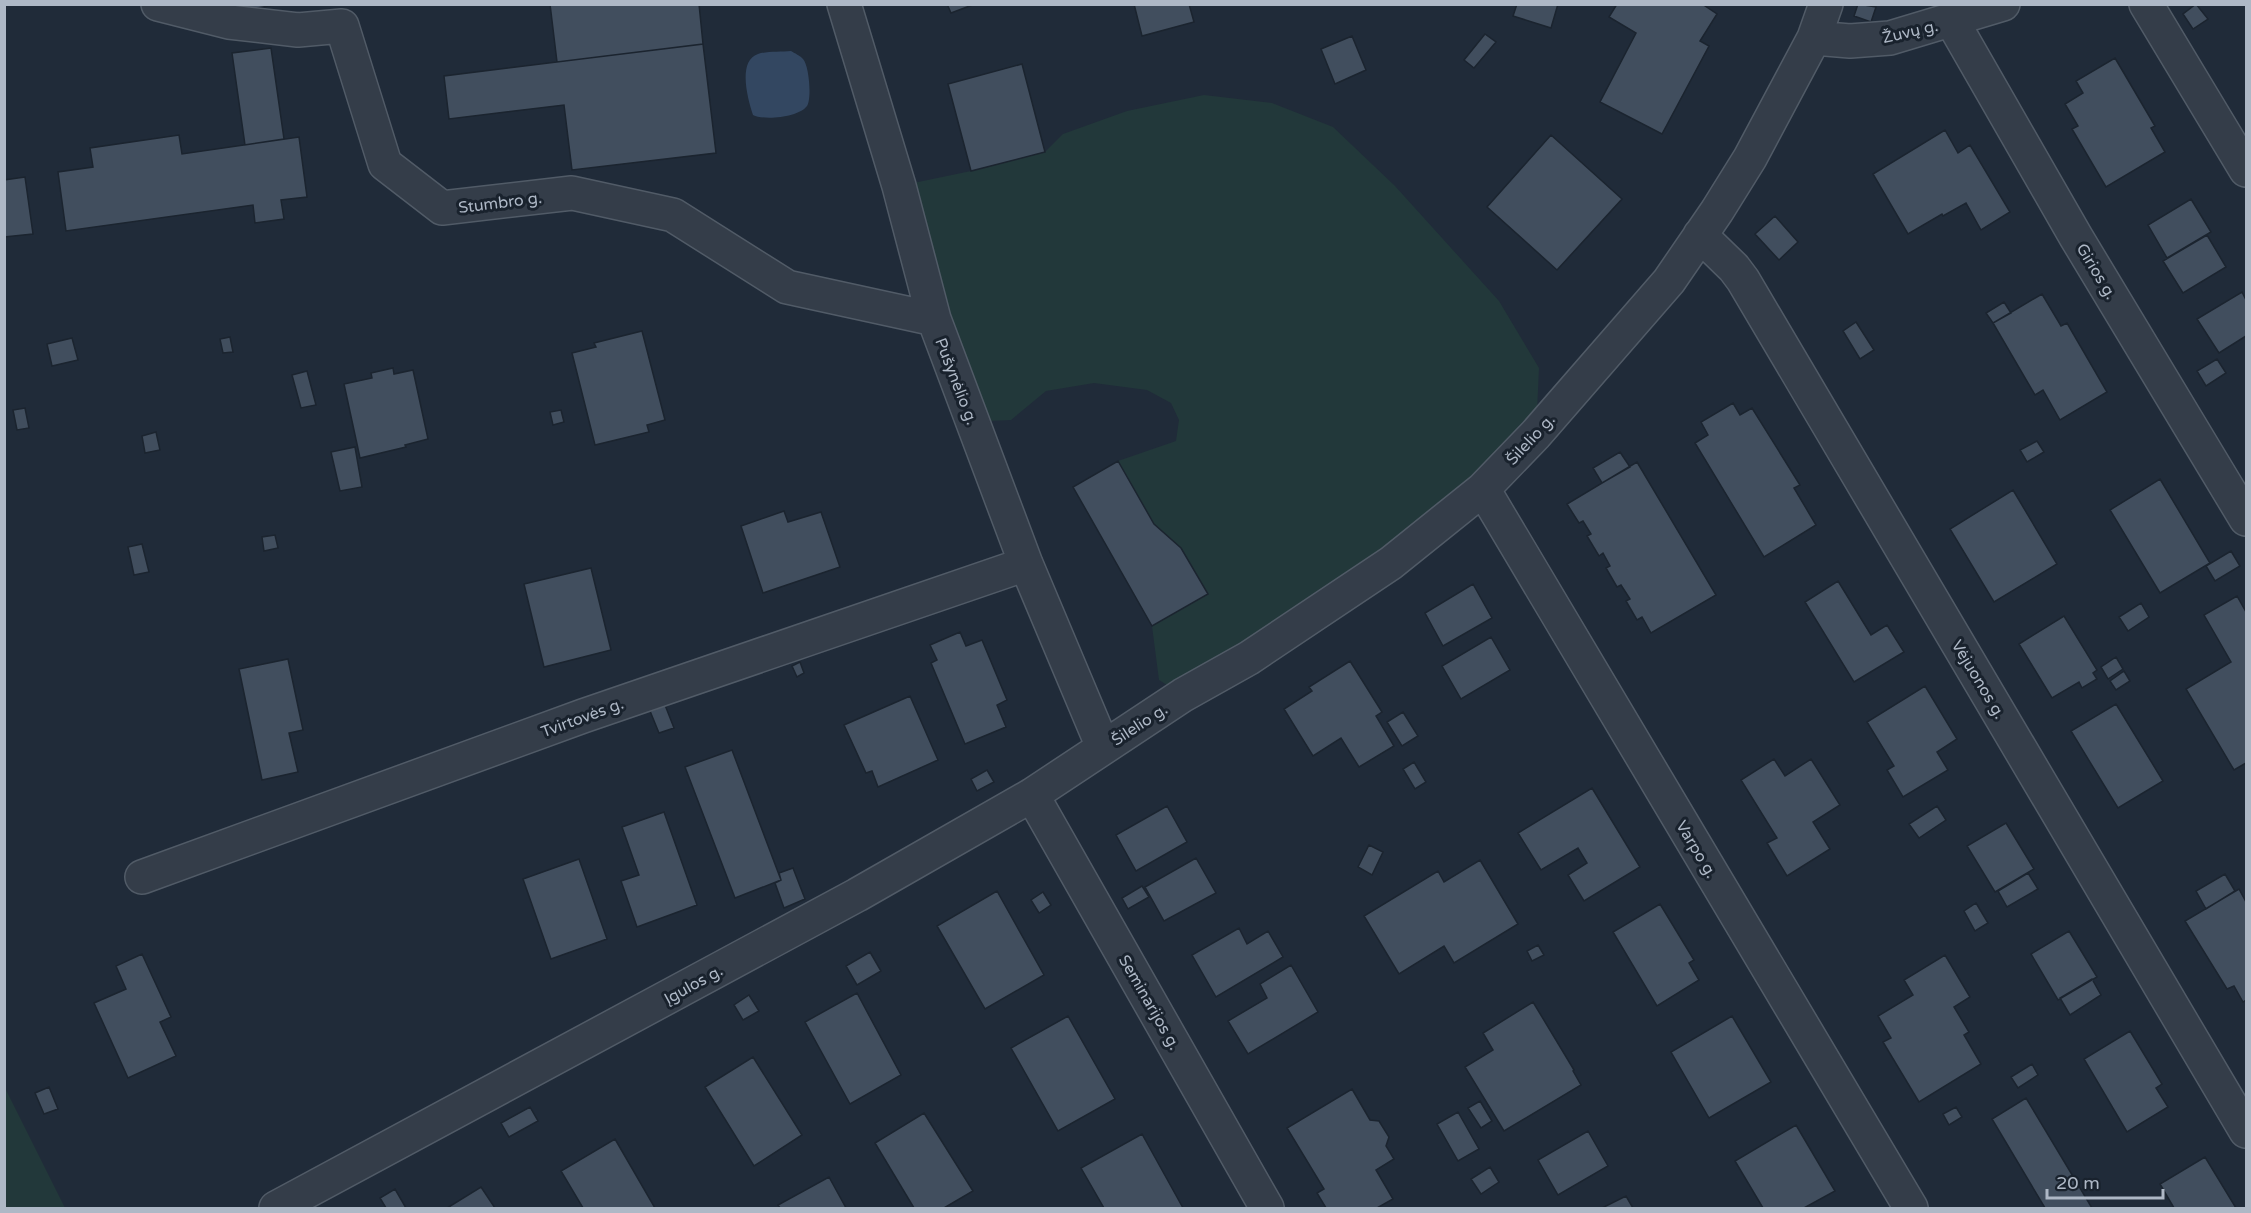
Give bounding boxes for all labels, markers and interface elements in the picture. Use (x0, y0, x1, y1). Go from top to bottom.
street label: Žuvų g. (1880, 16, 1940, 48)
street label: Stumbro g. (457, 188, 543, 218)
street label: Girios g. (2072, 240, 2121, 303)
street label: Pušynėlio g. (930, 335, 982, 428)
street label: Šilelio g. (1502, 410, 1559, 469)
street label: Vėjuonos g. (1947, 636, 2009, 723)
street label: Tvirtovės g. (538, 694, 626, 742)
street label: Šilelio g. (1108, 699, 1171, 750)
street label: Varpo g. (1671, 817, 1721, 882)
street label: Seminarijos g. (1114, 951, 1184, 1054)
street label: Įgulos g. (661, 961, 726, 1009)
scale bar (2047, 1162, 2162, 1200)
text: 20 m (2056, 1172, 2100, 1194)

